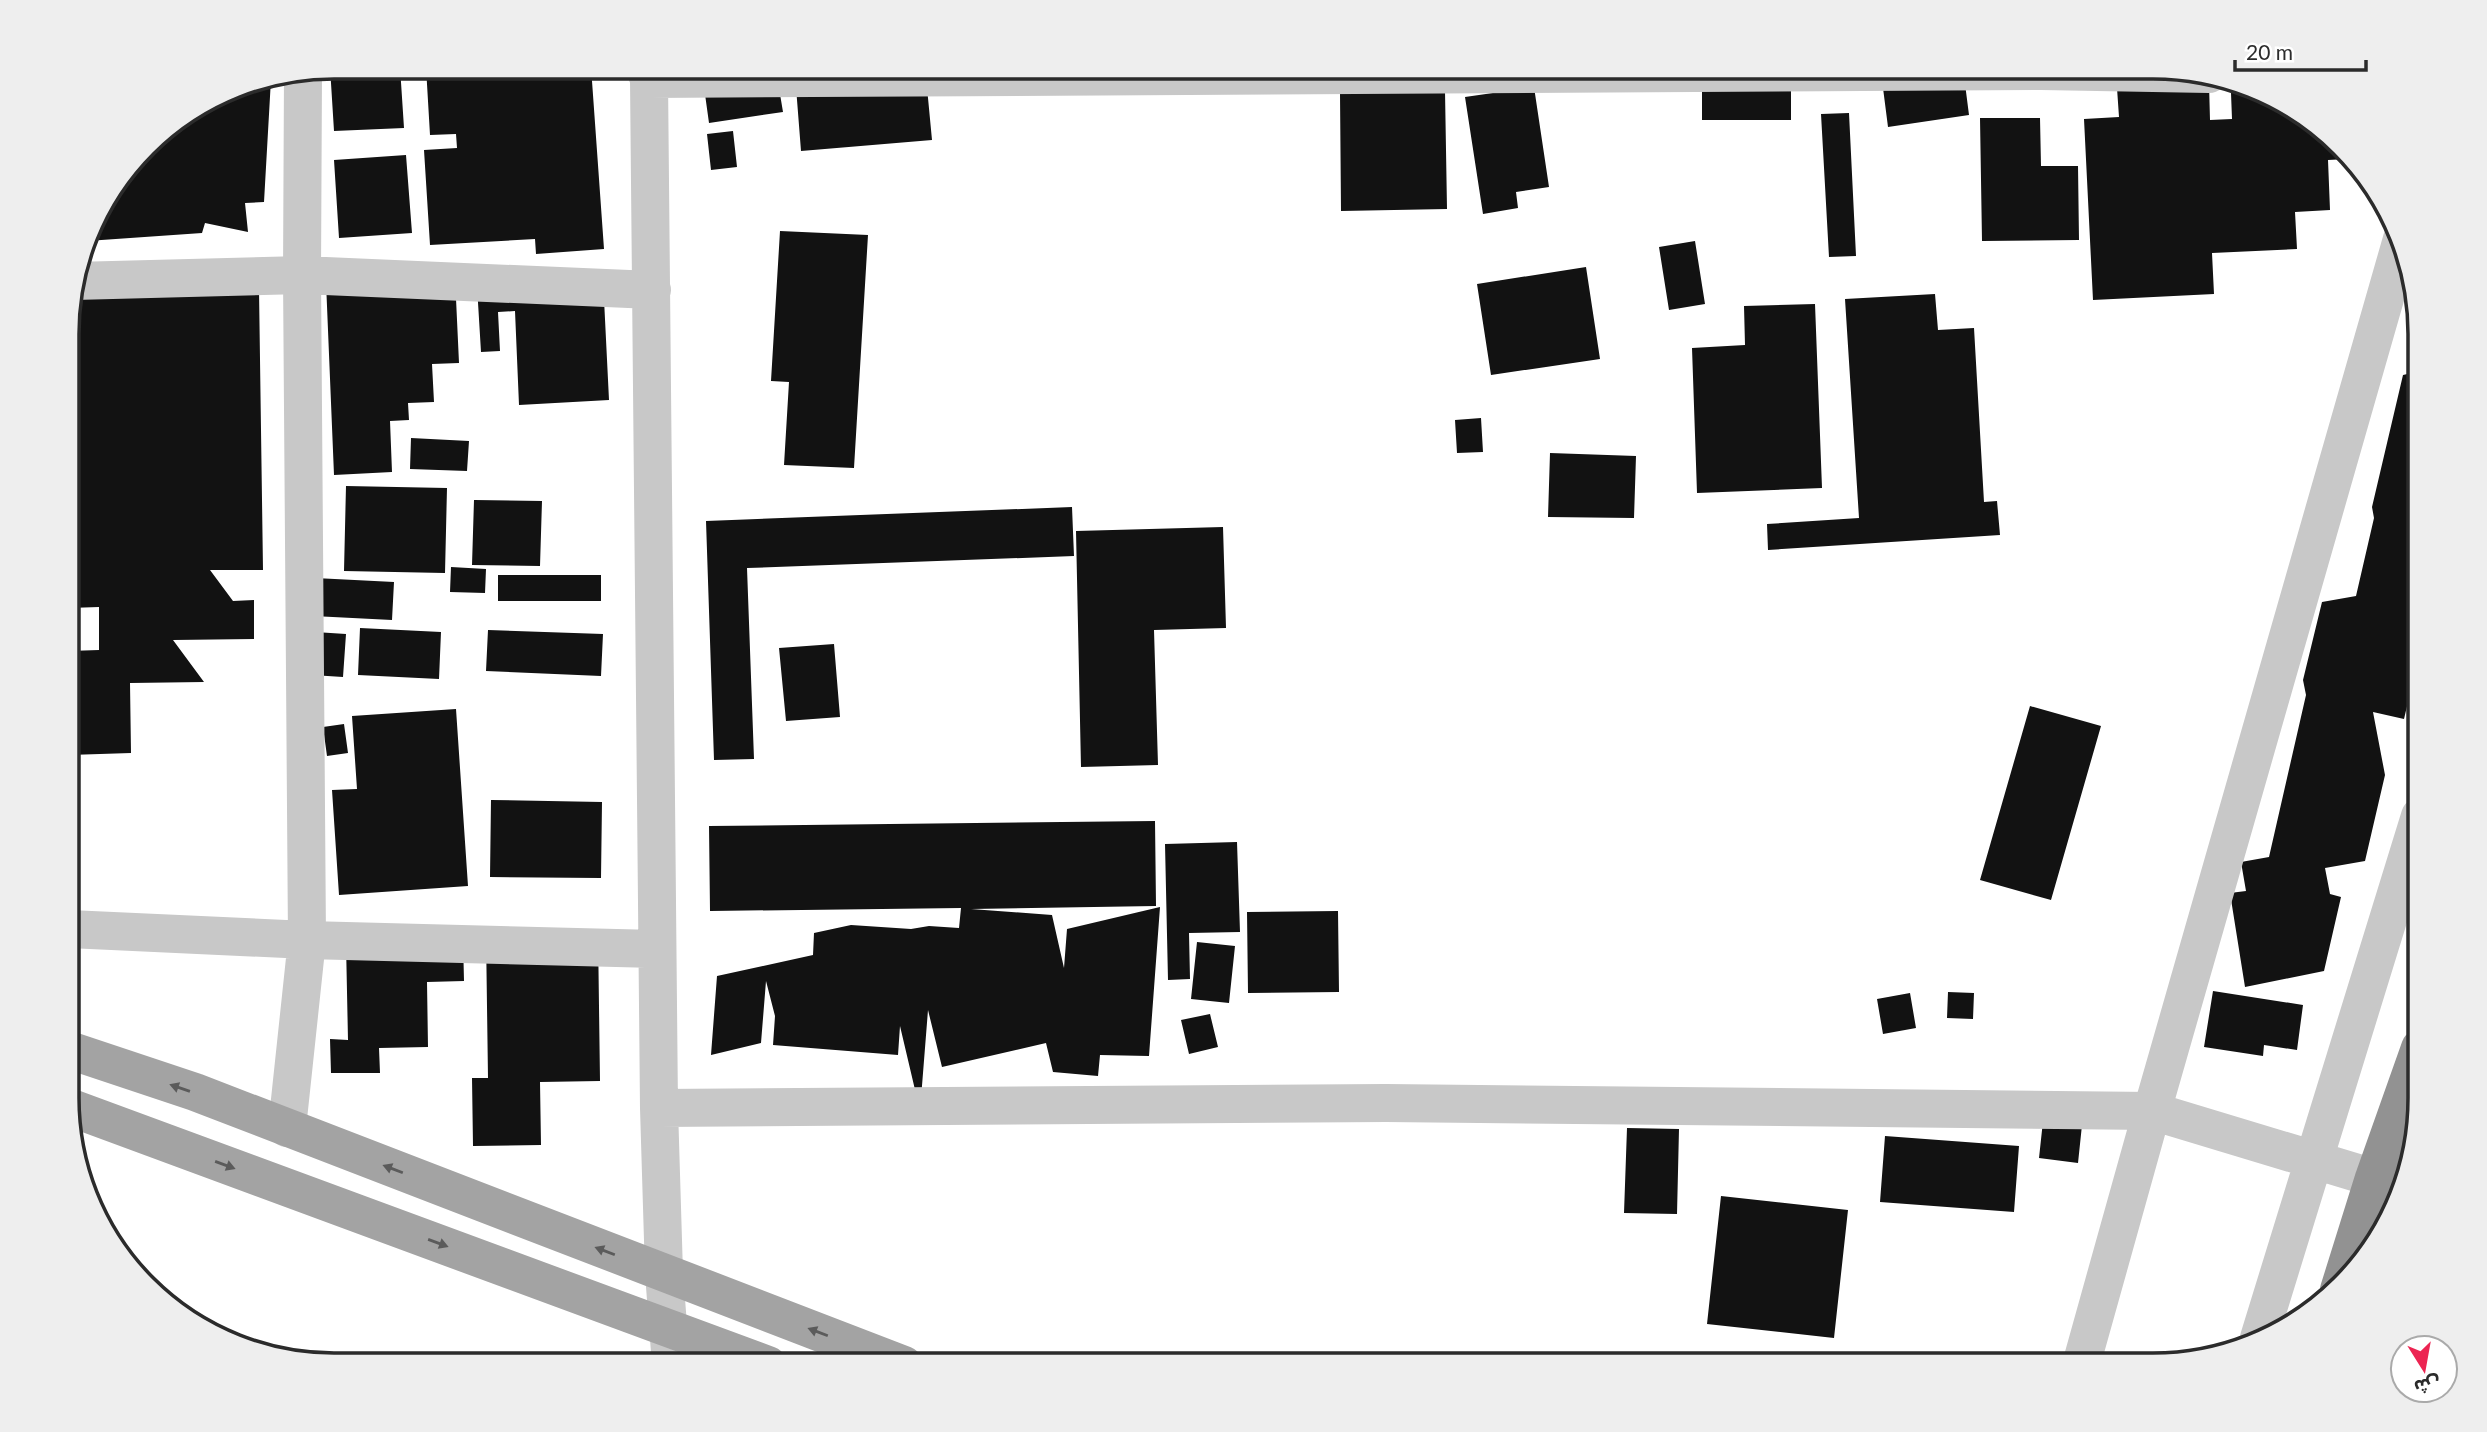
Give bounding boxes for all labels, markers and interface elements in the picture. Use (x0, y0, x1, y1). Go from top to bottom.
scale bar (2235, 28, 2366, 72)
text: 20 m (2246, 39, 2293, 64)
one-way arrow (170, 1082, 191, 1092)
one-way arrow (214, 1160, 235, 1171)
one-way arrow (382, 1163, 403, 1174)
one-way arrow (428, 1238, 449, 1249)
one-way arrow (595, 1245, 616, 1256)
one-way arrow (807, 1327, 828, 1338)
north arrow (2389, 1334, 2459, 1404)
text: ش (2412, 1372, 2442, 1400)

